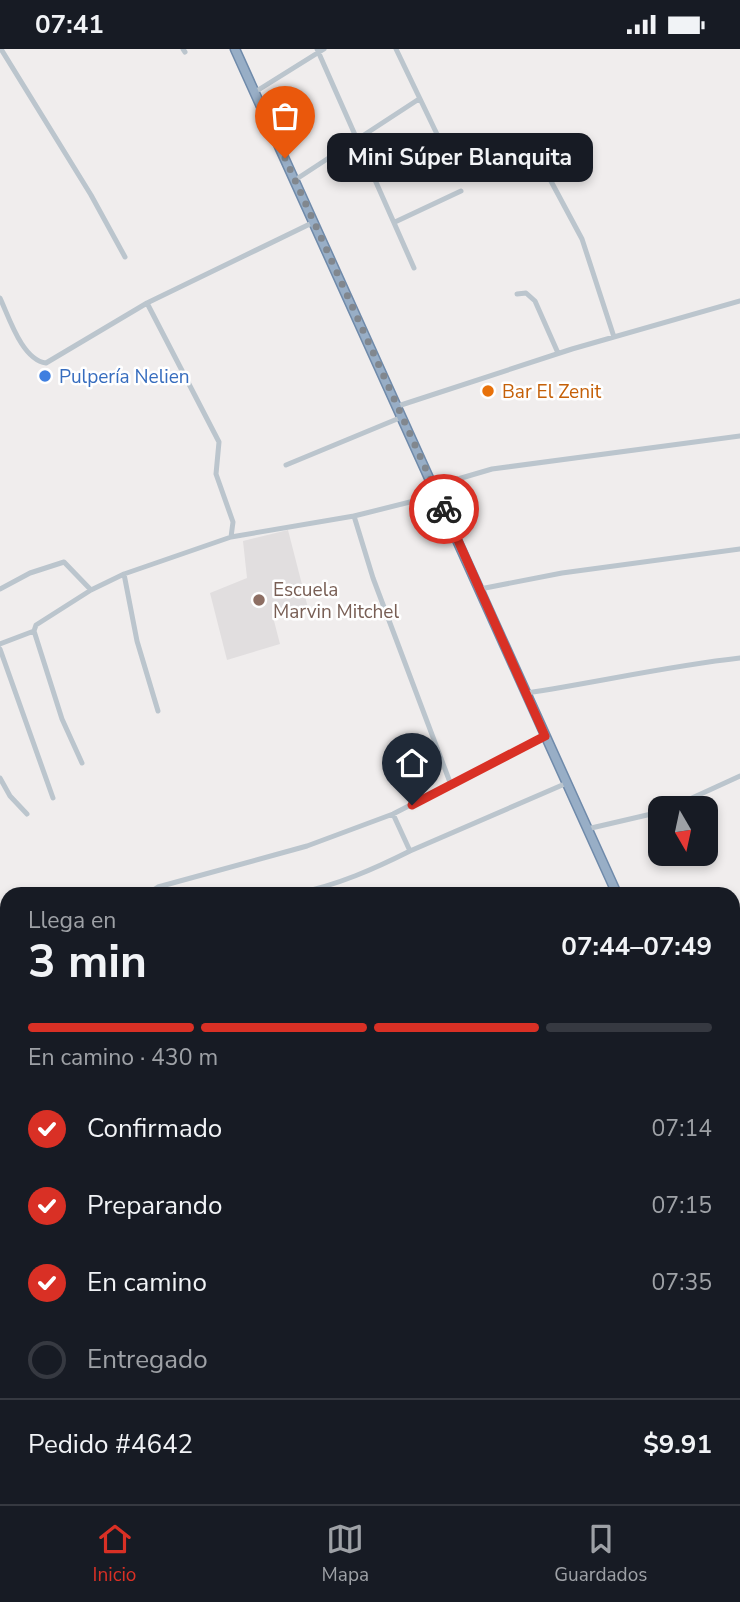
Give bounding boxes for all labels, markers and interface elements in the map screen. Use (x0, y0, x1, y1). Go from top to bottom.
text: 07:41 (35, 7, 104, 42)
pin (255, 86, 315, 158)
icon: bag (266, 97, 304, 135)
callout: Mini Súper Blanquita (327, 133, 593, 183)
text: Mini Súper Blanquita (348, 142, 572, 173)
place label: Pulpería Nelien (59, 364, 190, 390)
marker: Pulpería Nelien (37, 368, 53, 384)
place label: Bar El Zenit (502, 379, 601, 405)
marker: Bar El Zenit (480, 383, 496, 399)
courier (409, 474, 479, 544)
icon: bike (425, 490, 463, 528)
place label: Escuela Marvin Mitchel (273, 577, 399, 625)
marker: Escuela Marvin Mitchel (251, 592, 267, 608)
pin (382, 733, 442, 805)
icon: home (393, 744, 431, 782)
north arrow (648, 796, 718, 866)
map controls (648, 796, 718, 866)
text: Llega en (28, 905, 116, 936)
text: 07:44–07:49 (561, 929, 712, 964)
text: 3 min (28, 930, 147, 993)
text: En camino · 430 m (28, 1042, 218, 1073)
icon: check (28, 1110, 66, 1148)
text: Confirmado (87, 1111, 222, 1146)
text: 07:14 (652, 1113, 712, 1144)
icon: check (28, 1187, 66, 1225)
text: Preparando (87, 1188, 222, 1223)
text: 07:15 (652, 1190, 712, 1221)
icon: check (28, 1264, 66, 1302)
text: En camino (87, 1265, 207, 1300)
text: 07:35 (652, 1267, 712, 1298)
text: Entregado (87, 1342, 208, 1377)
text: Pedido #4642 (28, 1427, 193, 1462)
text: $9.91 (643, 1427, 712, 1462)
tab: Inicio (93, 1520, 136, 1588)
tab: Mapa (322, 1520, 369, 1588)
tab: Guardados (554, 1520, 647, 1588)

